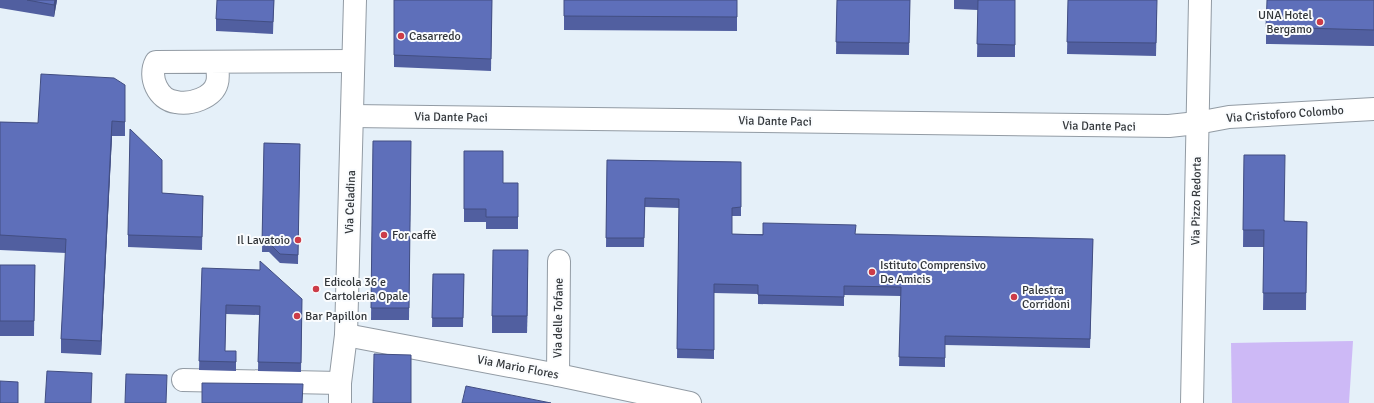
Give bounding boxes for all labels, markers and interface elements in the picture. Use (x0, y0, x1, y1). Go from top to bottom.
place label: UNA Hotel Bergamo (1258, 8, 1312, 37)
marker: UNA Hotel Bergamo (1315, 17, 1325, 27)
place label: Casarredo (409, 29, 461, 44)
marker: Casarredo (396, 31, 406, 41)
street label: Via Cristoforo Colombo (1226, 103, 1344, 126)
street label: Via Dante Paci (414, 109, 488, 126)
street label: Via Dante Paci (738, 113, 812, 130)
street label: Via Dante Paci (1062, 118, 1136, 135)
street label: Via Pizzo Redorta (1188, 156, 1205, 246)
street label: Via Celadina (342, 170, 359, 234)
place label: For caffè (392, 228, 437, 243)
marker: For caffè (379, 230, 389, 240)
place label: Il Lavatoio (237, 233, 290, 248)
marker: Il Lavatoio (293, 235, 303, 245)
place label: Istituto Comprensivo De Amicis (880, 258, 986, 287)
marker: Istituto Comprensivo De Amicis (867, 267, 877, 277)
place label: Edicola 36 e Cartoleria Opale (324, 275, 408, 304)
street label: Via delle Tofane (550, 278, 567, 358)
place label: Palestra Corridoni (1022, 283, 1070, 312)
marker: Edicola 36 e Cartoleria Opale (311, 284, 321, 294)
marker: Palestra Corridoni (1009, 292, 1019, 302)
place label: Bar Papillon (305, 309, 367, 324)
marker: Bar Papillon (292, 311, 302, 321)
street label: Via Mario Flores (476, 352, 560, 383)

